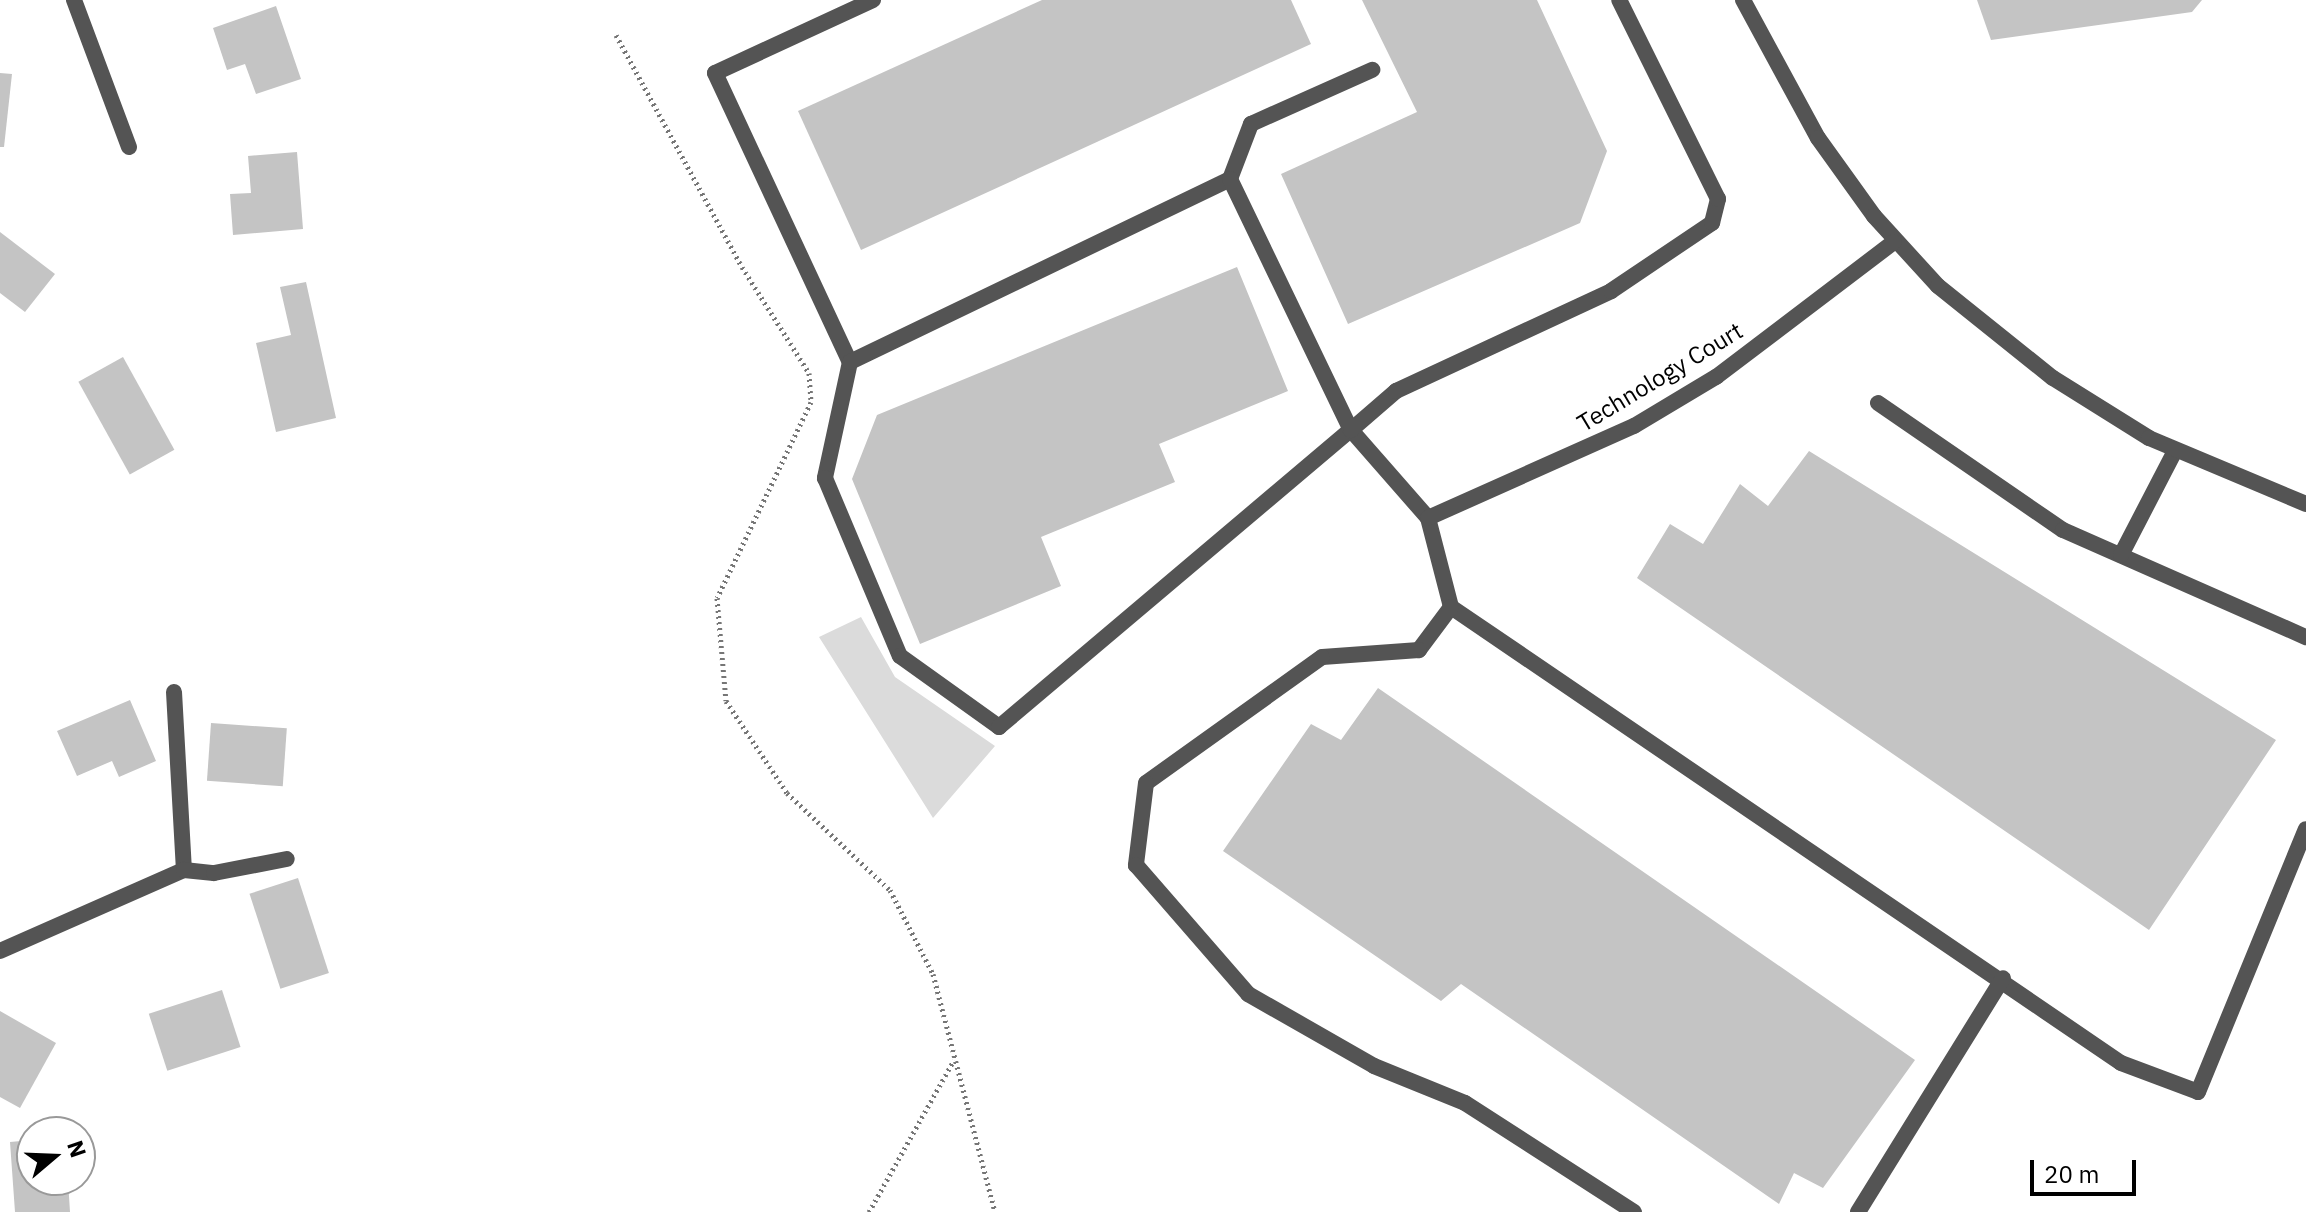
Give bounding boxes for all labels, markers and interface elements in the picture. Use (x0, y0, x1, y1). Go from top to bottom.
street label: Technology Court (1572, 316, 1748, 438)
north arrow (16, 1116, 96, 1196)
text: N (61, 1136, 94, 1161)
scale bar (2034, 1144, 2140, 1194)
text: 20 m (2044, 1158, 2099, 1190)

